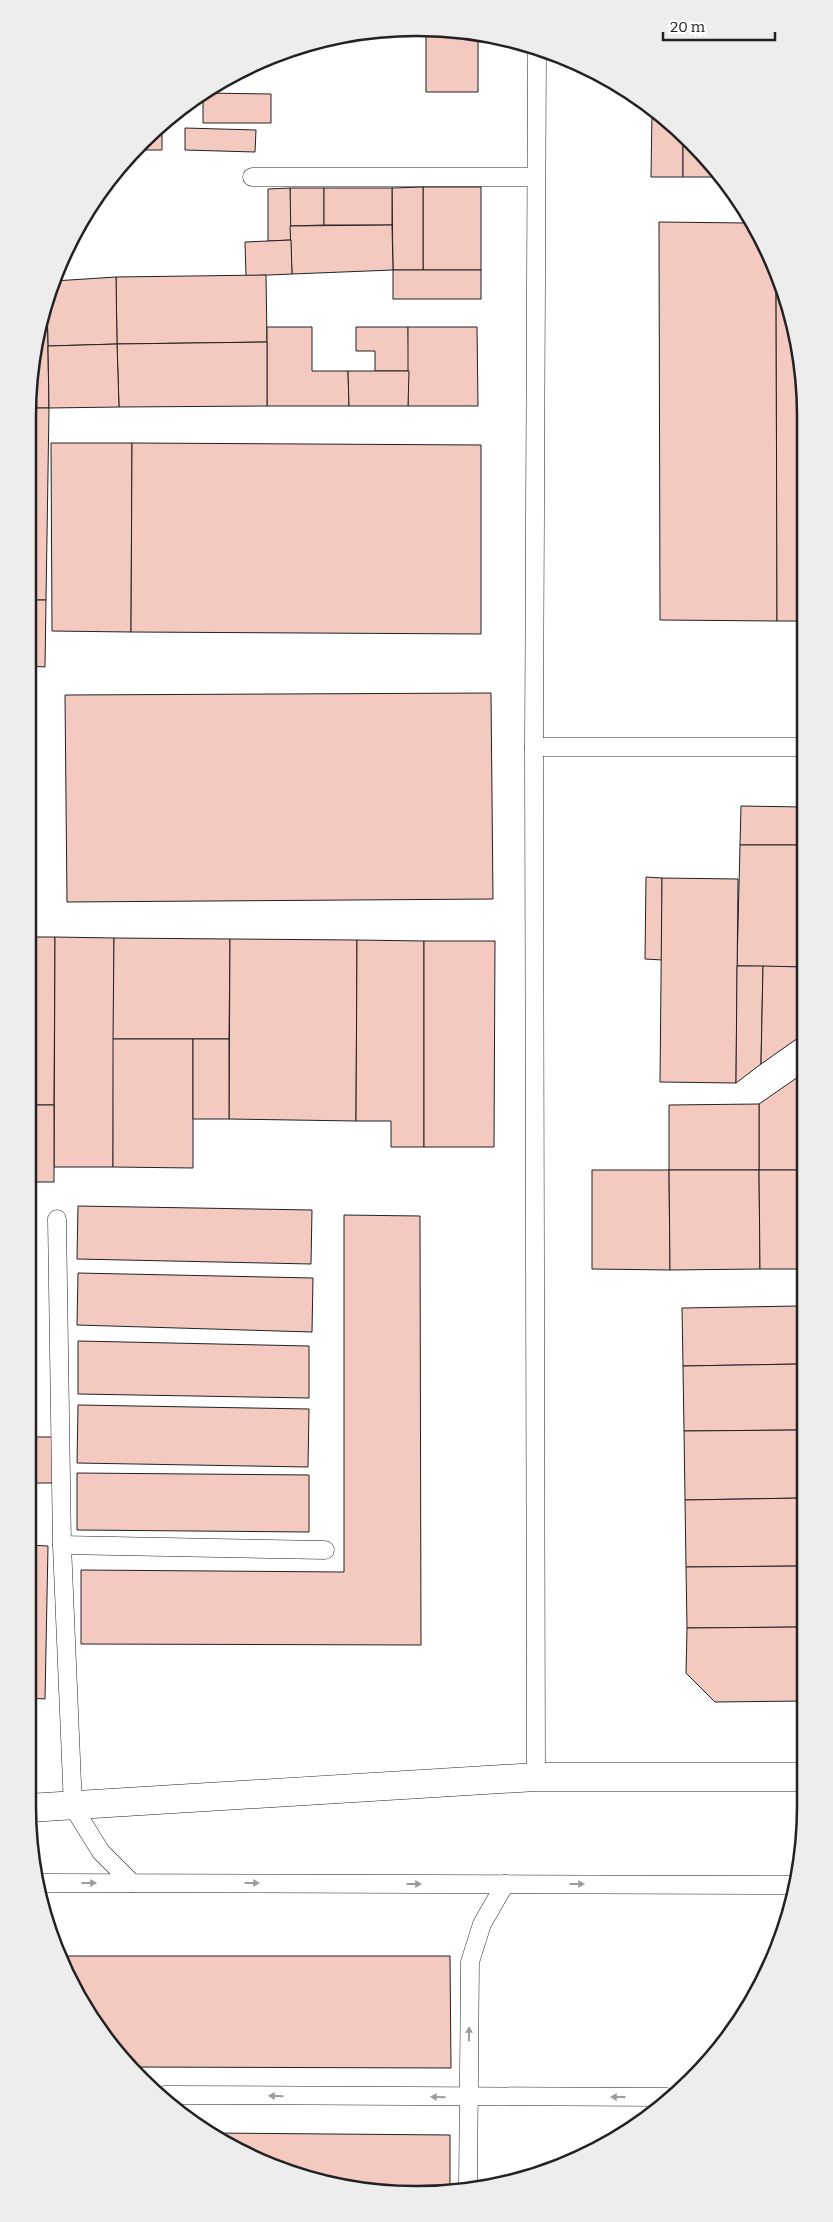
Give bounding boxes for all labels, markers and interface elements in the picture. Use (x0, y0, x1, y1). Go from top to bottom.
scale bar (663, 10, 776, 42)
text: 20 m (670, 18, 706, 36)
one-way arrow (81, 1879, 97, 1887)
one-way arrow (244, 1879, 260, 1887)
one-way arrow (406, 1880, 422, 1888)
one-way arrow (569, 1880, 585, 1888)
one-way arrow (465, 2026, 473, 2042)
one-way arrow (268, 2091, 284, 2099)
one-way arrow (430, 2093, 446, 2101)
one-way arrow (610, 2093, 626, 2101)

